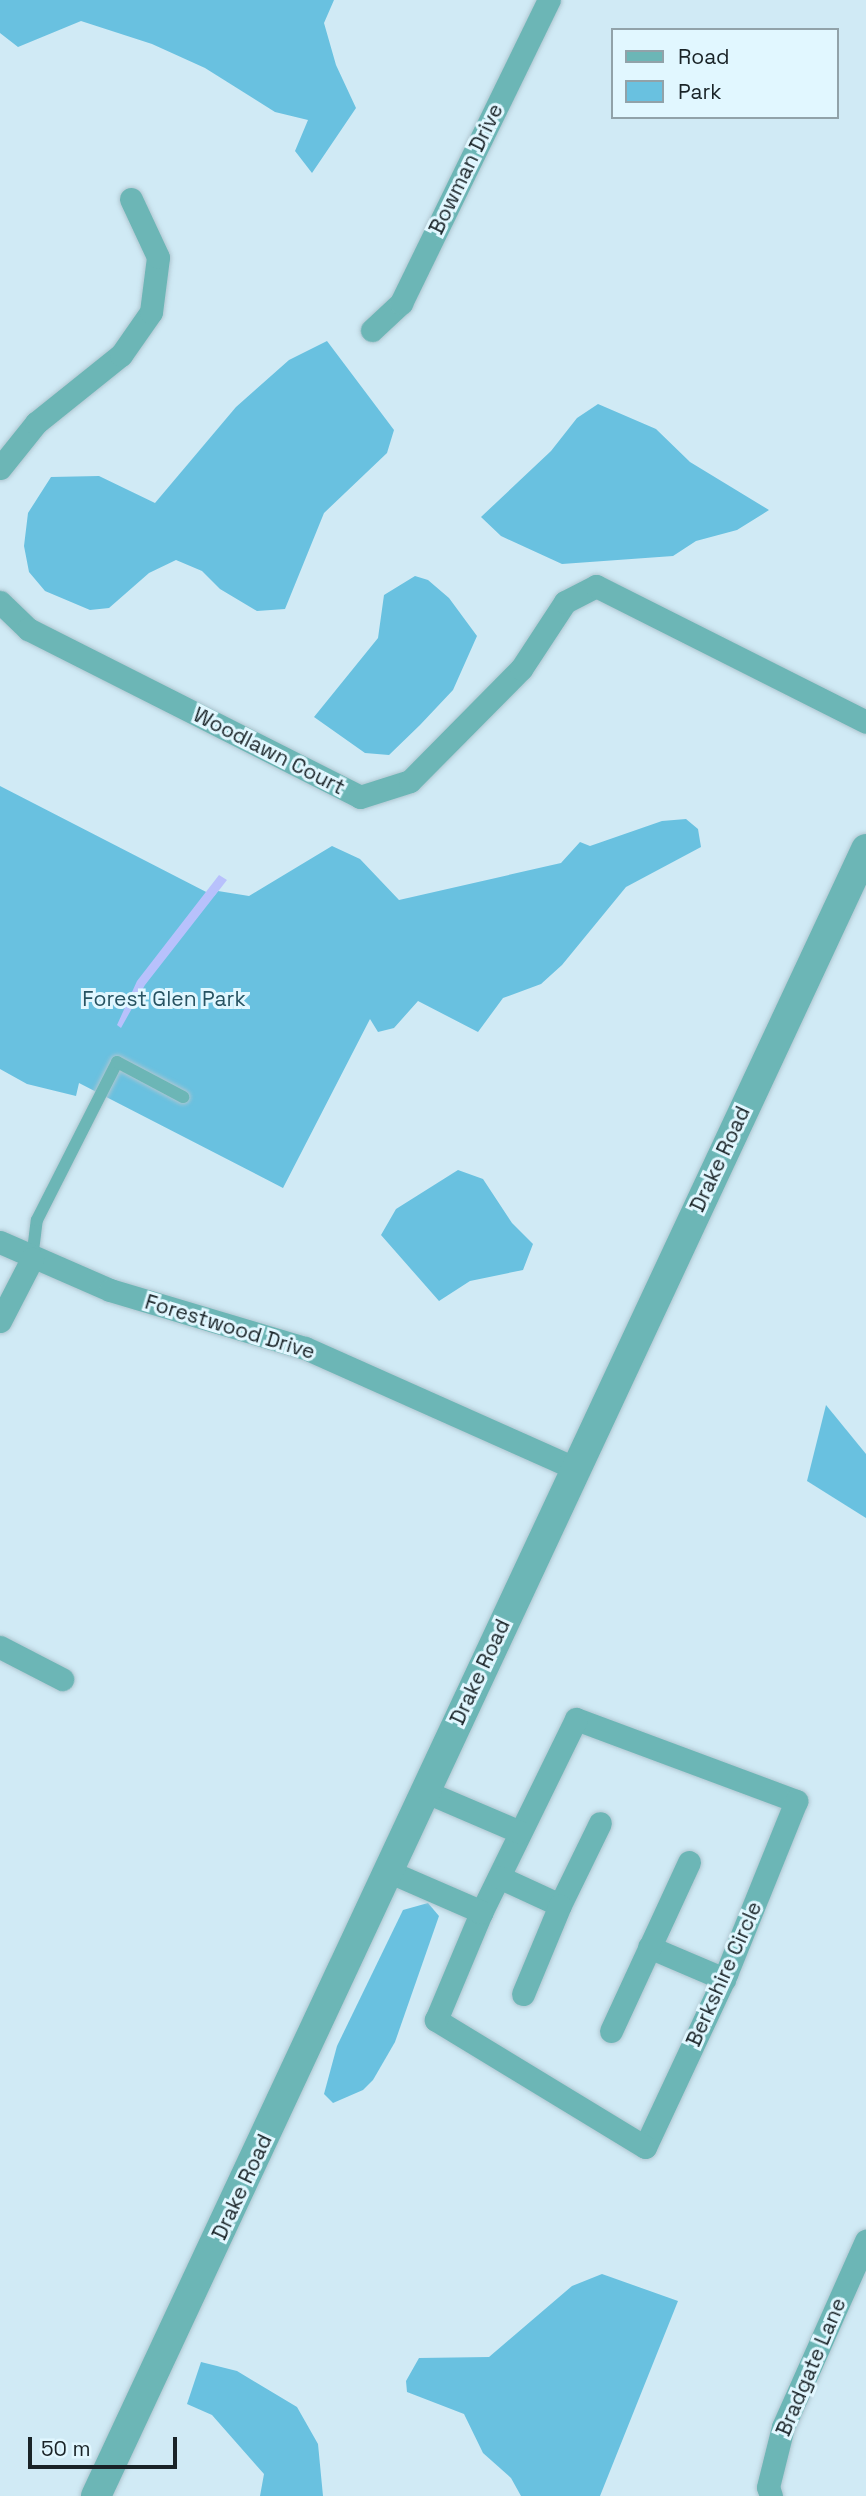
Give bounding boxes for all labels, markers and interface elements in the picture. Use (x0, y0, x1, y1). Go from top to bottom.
legend (610, 28, 838, 119)
text: Road (678, 43, 730, 70)
text: Park (678, 78, 722, 105)
street label: Bowman Drive (424, 100, 508, 238)
street label: Woodlawn Court (189, 702, 349, 800)
park label: Forest Glen Park (82, 986, 246, 1012)
street label: Drake Road (685, 1102, 755, 1216)
street label: Forestwood Drive (142, 1289, 318, 1365)
street label: Drake Road (445, 1615, 515, 1729)
street label: Berkshire Circle (681, 1898, 767, 2050)
street label: Drake Road (207, 2130, 277, 2244)
street label: Bradgate Lane (771, 2294, 851, 2440)
scale bar (32, 2422, 180, 2466)
text: 50 m (41, 2435, 91, 2462)

